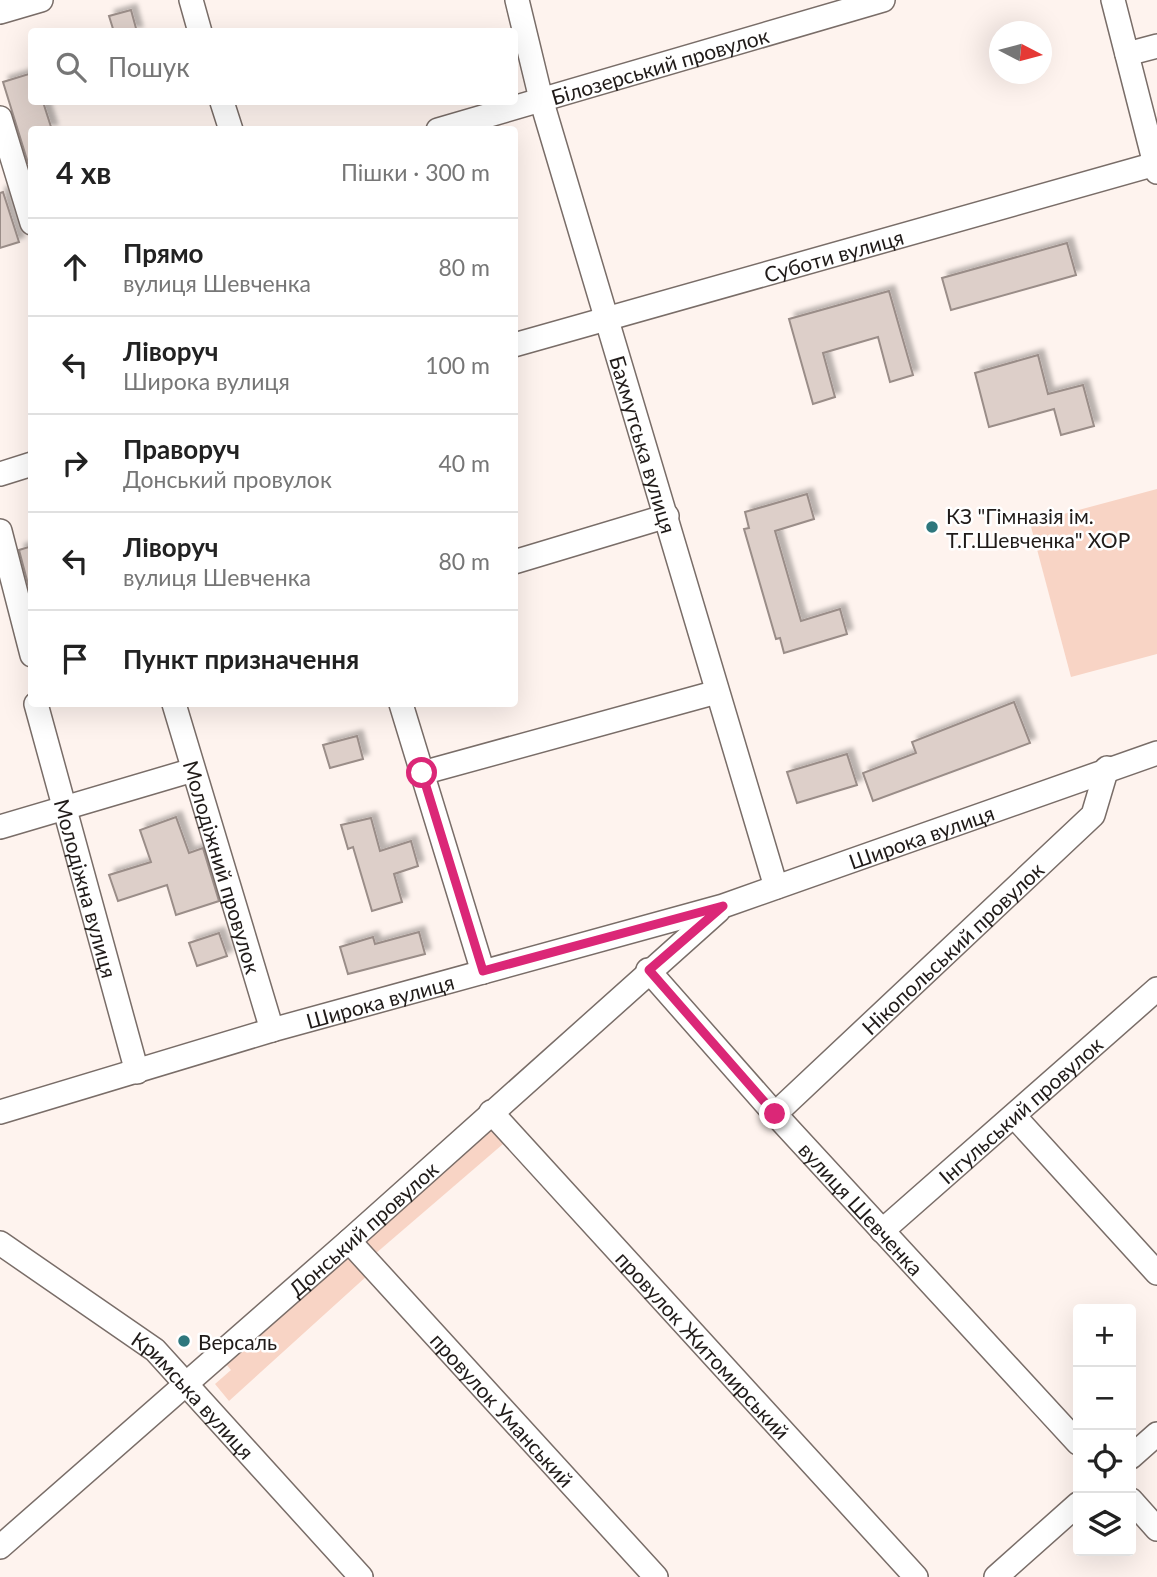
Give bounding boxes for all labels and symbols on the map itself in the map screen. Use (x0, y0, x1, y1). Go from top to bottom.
north arrow (989, 21, 1052, 84)
street label: Білозерський провулок (548, 22, 772, 109)
street label: Суботи вулиця (761, 223, 906, 286)
street label: Бахмутська вулиця (606, 352, 682, 536)
place label: КЗ "Гімназія ім. Т.Г.Шевченка" ХОР (946, 503, 1130, 552)
marker: КЗ "Гімназія ім. Т.Г.Шевченка" ХОР (924, 519, 940, 535)
street label: Молодіжний провулок (179, 757, 267, 976)
route start (406, 757, 437, 788)
street label: Молодіжна вулиця (50, 796, 123, 980)
street label: Широка вулиця (845, 799, 997, 873)
street label: Нікопольський провулок (856, 856, 1048, 1039)
street label: Широка вулиця (303, 968, 457, 1033)
street label: Інгульський провулок (933, 1031, 1107, 1188)
route end (759, 1098, 790, 1129)
street label: вулиця Шевченка (794, 1137, 929, 1280)
street label: Донський провулок (283, 1155, 443, 1301)
street label: провулок Житомирський (611, 1245, 796, 1444)
street label: Кримська вулиця (127, 1326, 260, 1464)
street label: провулок Уманський (426, 1327, 579, 1492)
place label: Версаль (198, 1329, 277, 1354)
marker: Версаль (176, 1333, 192, 1349)

